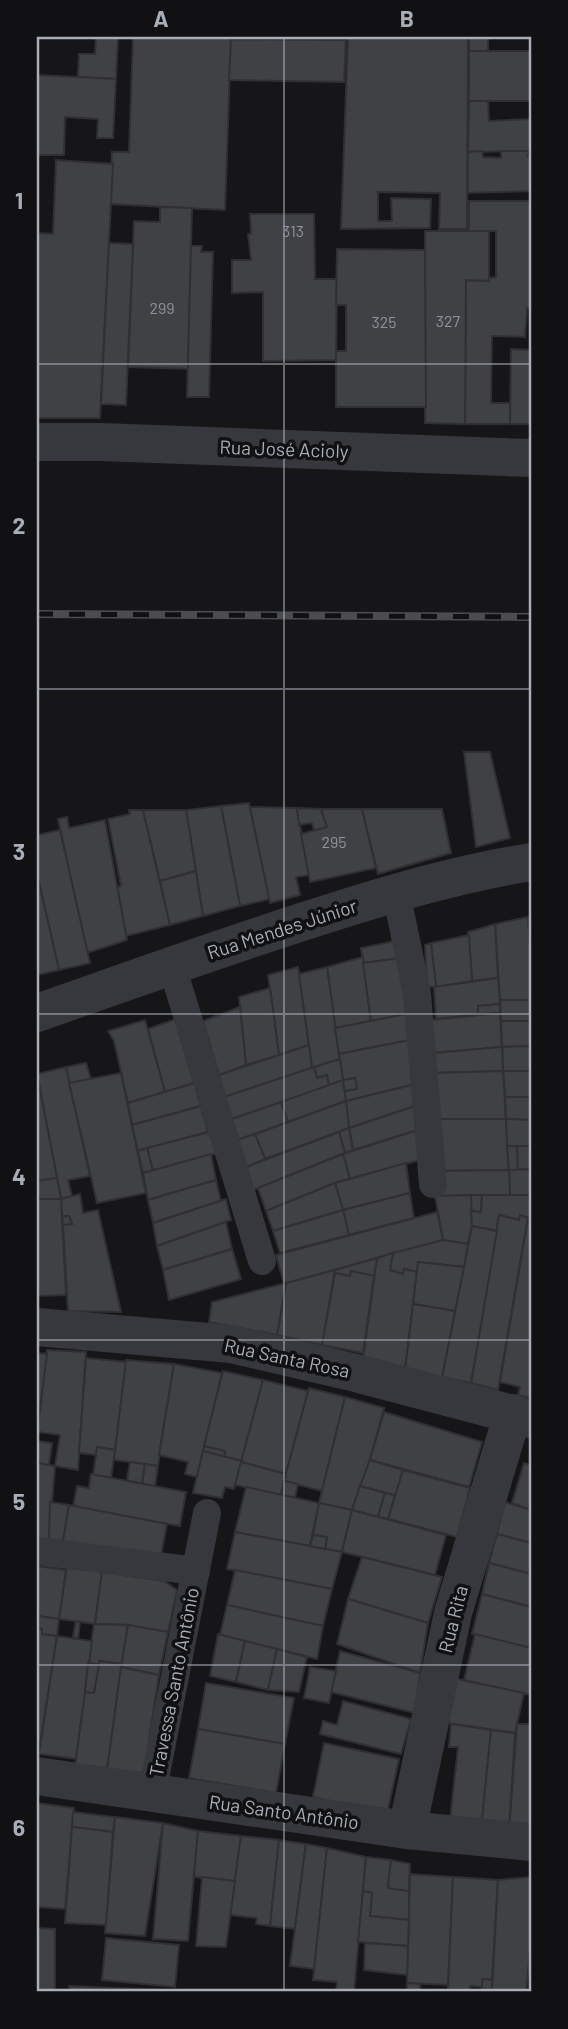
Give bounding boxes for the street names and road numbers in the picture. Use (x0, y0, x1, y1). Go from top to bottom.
street label: Rua José Acioly (219, 435, 349, 462)
street label: Rua Mendes Júnior (204, 893, 360, 964)
street label: Rua Santa Rosa (222, 1333, 352, 1382)
street label: Rua Rita (433, 1583, 472, 1655)
street label: Travessa Santo Antônio (144, 1585, 203, 1778)
street label: Rua Santo Antônio (208, 1790, 361, 1833)

